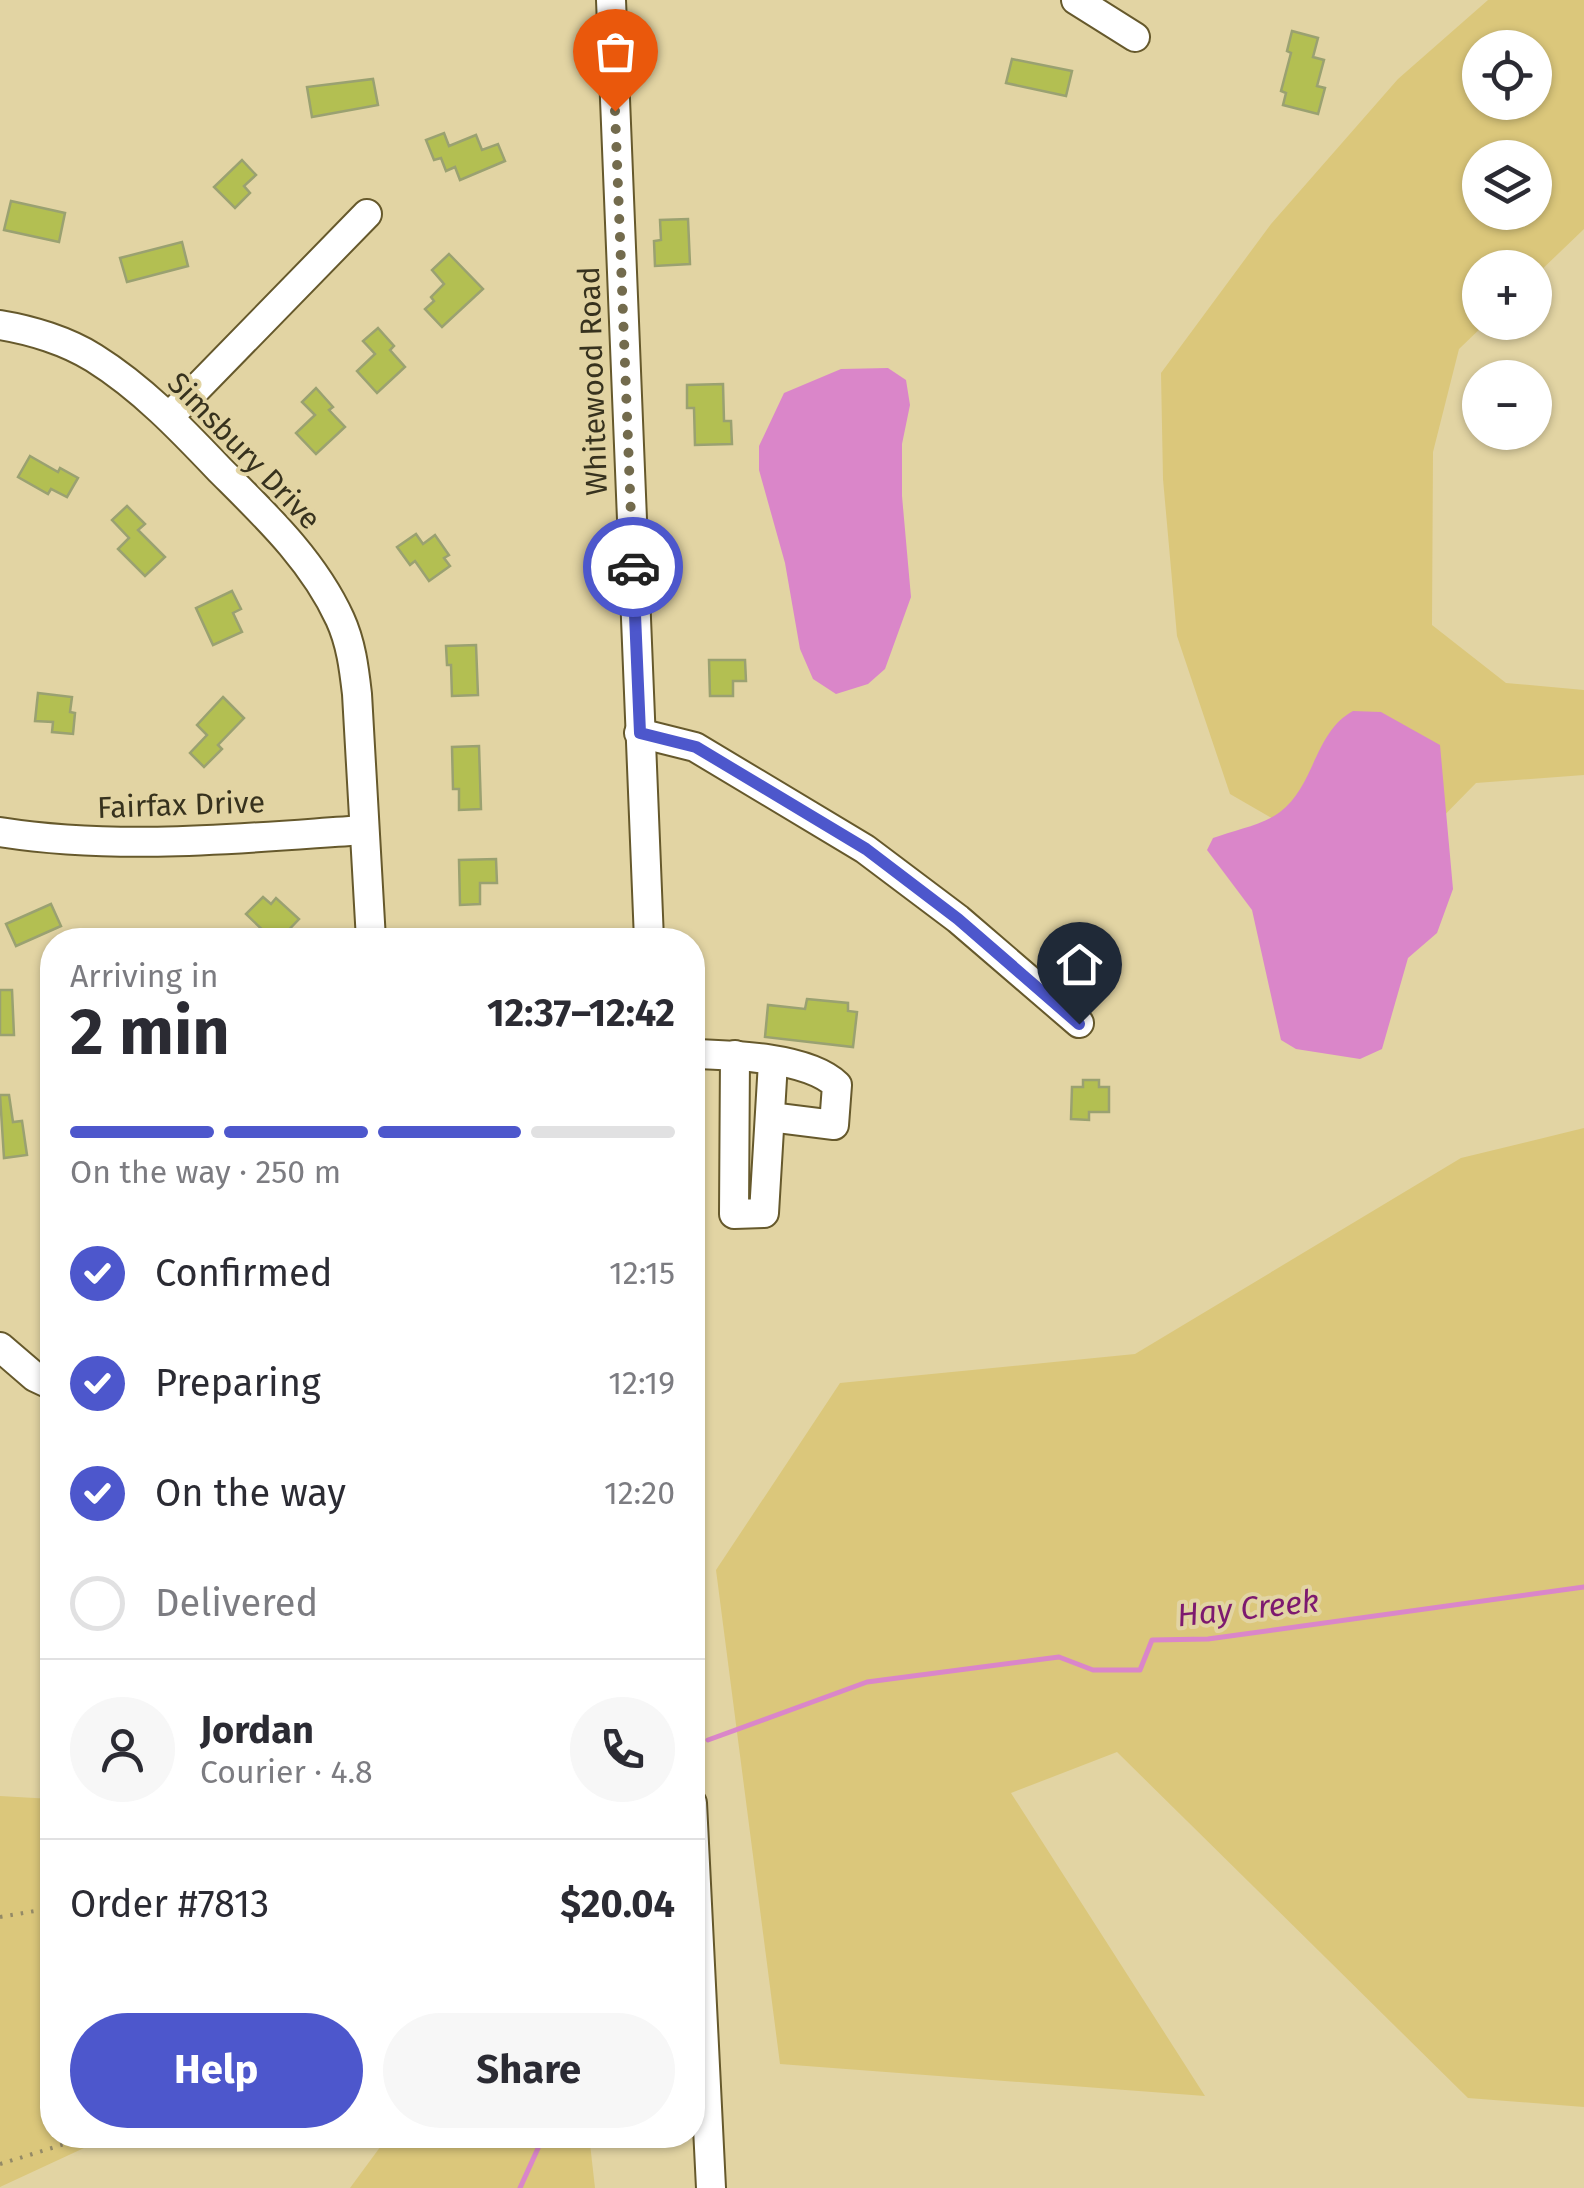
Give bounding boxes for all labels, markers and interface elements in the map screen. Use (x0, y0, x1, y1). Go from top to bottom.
pin (573, 9, 658, 112)
icon: bag (588, 24, 643, 79)
map controls (1462, 30, 1552, 450)
button: locate (1462, 30, 1552, 120)
button: layers (1462, 140, 1552, 230)
button: + (1462, 250, 1552, 340)
street label: Whitewood Road (571, 266, 615, 496)
button: − (1462, 360, 1552, 450)
street label: Simsbury Drive (160, 365, 328, 537)
courier (583, 517, 683, 617)
icon: car (606, 540, 661, 595)
street label: Fairfax Drive (96, 784, 266, 826)
pin (1037, 922, 1122, 1025)
icon: home (1052, 937, 1107, 992)
text: Arriving in (70, 957, 218, 995)
text: 12:37–12:42 (487, 990, 675, 1036)
text: 2 min (70, 993, 230, 1071)
text: On the way · 250 m (70, 1153, 341, 1191)
icon: check (70, 1246, 125, 1301)
text: Confirmed (155, 1250, 333, 1296)
text: 12:15 (609, 1254, 675, 1292)
icon: check (70, 1356, 125, 1411)
text: Preparing (155, 1360, 321, 1406)
text: 12:19 (608, 1364, 675, 1402)
icon: check (70, 1466, 125, 1521)
text: On the way (155, 1470, 346, 1516)
text: 12:20 (604, 1474, 675, 1512)
text: Delivered (155, 1580, 318, 1626)
water label: Hay Creek (1175, 1582, 1321, 1634)
button: person (70, 1697, 175, 1802)
button: phone (570, 1697, 675, 1802)
text: Jordan (200, 1707, 314, 1753)
text: Courier · 4.8 (200, 1753, 373, 1791)
text: Order #7813 (70, 1881, 269, 1927)
text: $20.04 (560, 1881, 675, 1927)
button: Help (70, 2013, 363, 2128)
button: Share (383, 2013, 675, 2128)

